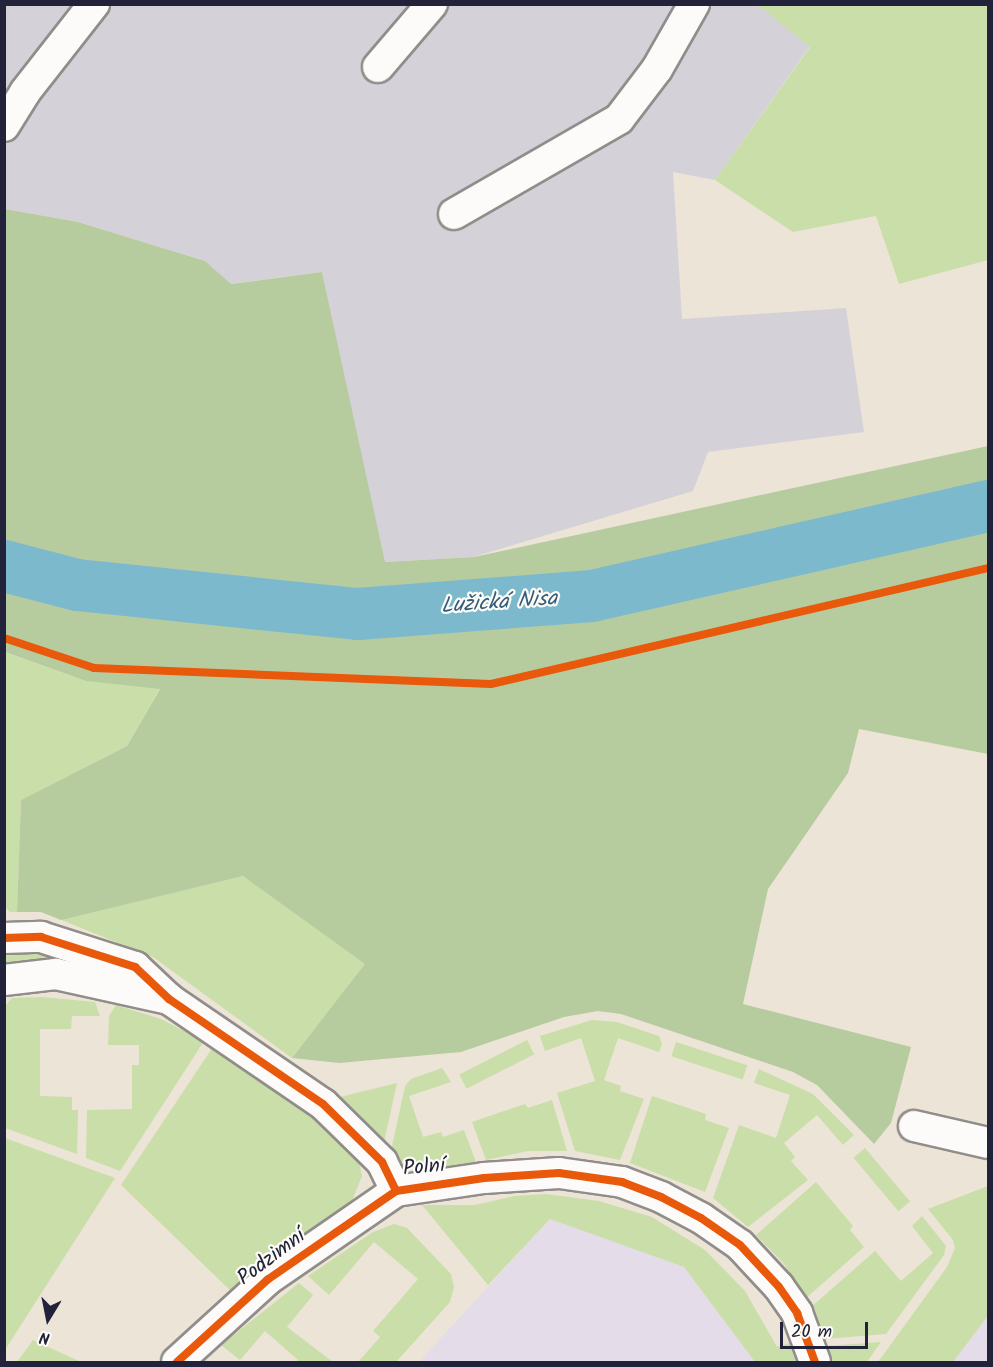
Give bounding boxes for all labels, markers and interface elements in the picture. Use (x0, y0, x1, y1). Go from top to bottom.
water label: Lužická Nisa (440, 586, 558, 620)
street label: Polní (402, 1154, 446, 1182)
street label: Podzimní (233, 1224, 311, 1292)
north arrow (18, 1289, 78, 1349)
scale bar (783, 1310, 872, 1348)
text: 20 m (791, 1318, 832, 1347)
text: N (38, 1324, 52, 1350)

